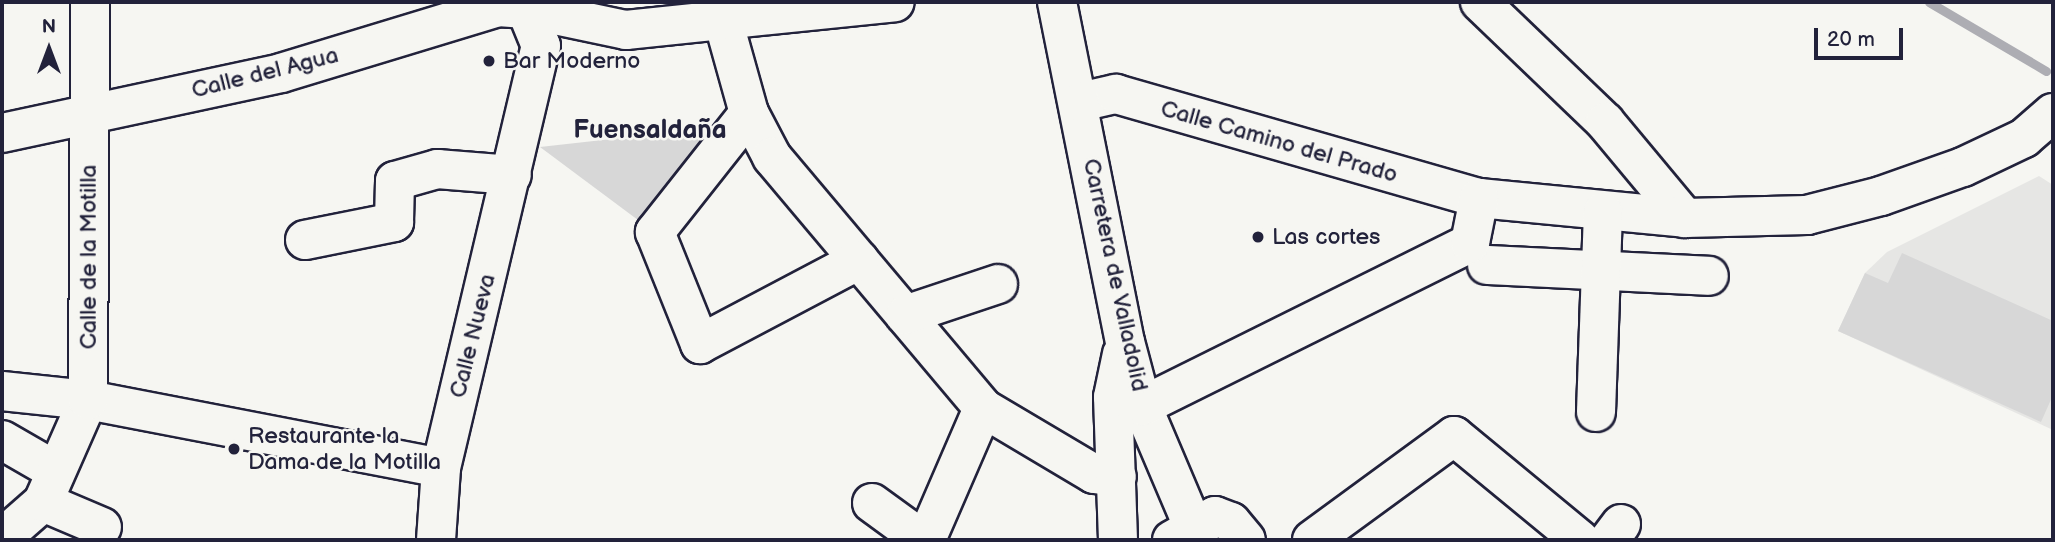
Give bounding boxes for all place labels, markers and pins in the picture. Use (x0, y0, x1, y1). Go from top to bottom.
place label: Bar Moderno (503, 47, 640, 75)
marker: Bar Moderno (481, 53, 497, 69)
place label: Las cortes (1272, 223, 1380, 251)
marker: Las cortes (1250, 229, 1266, 245)
place label: Restaurante la Dama de la Motilla (248, 422, 441, 476)
marker: Restaurante la Dama de la Motilla (226, 441, 242, 457)

